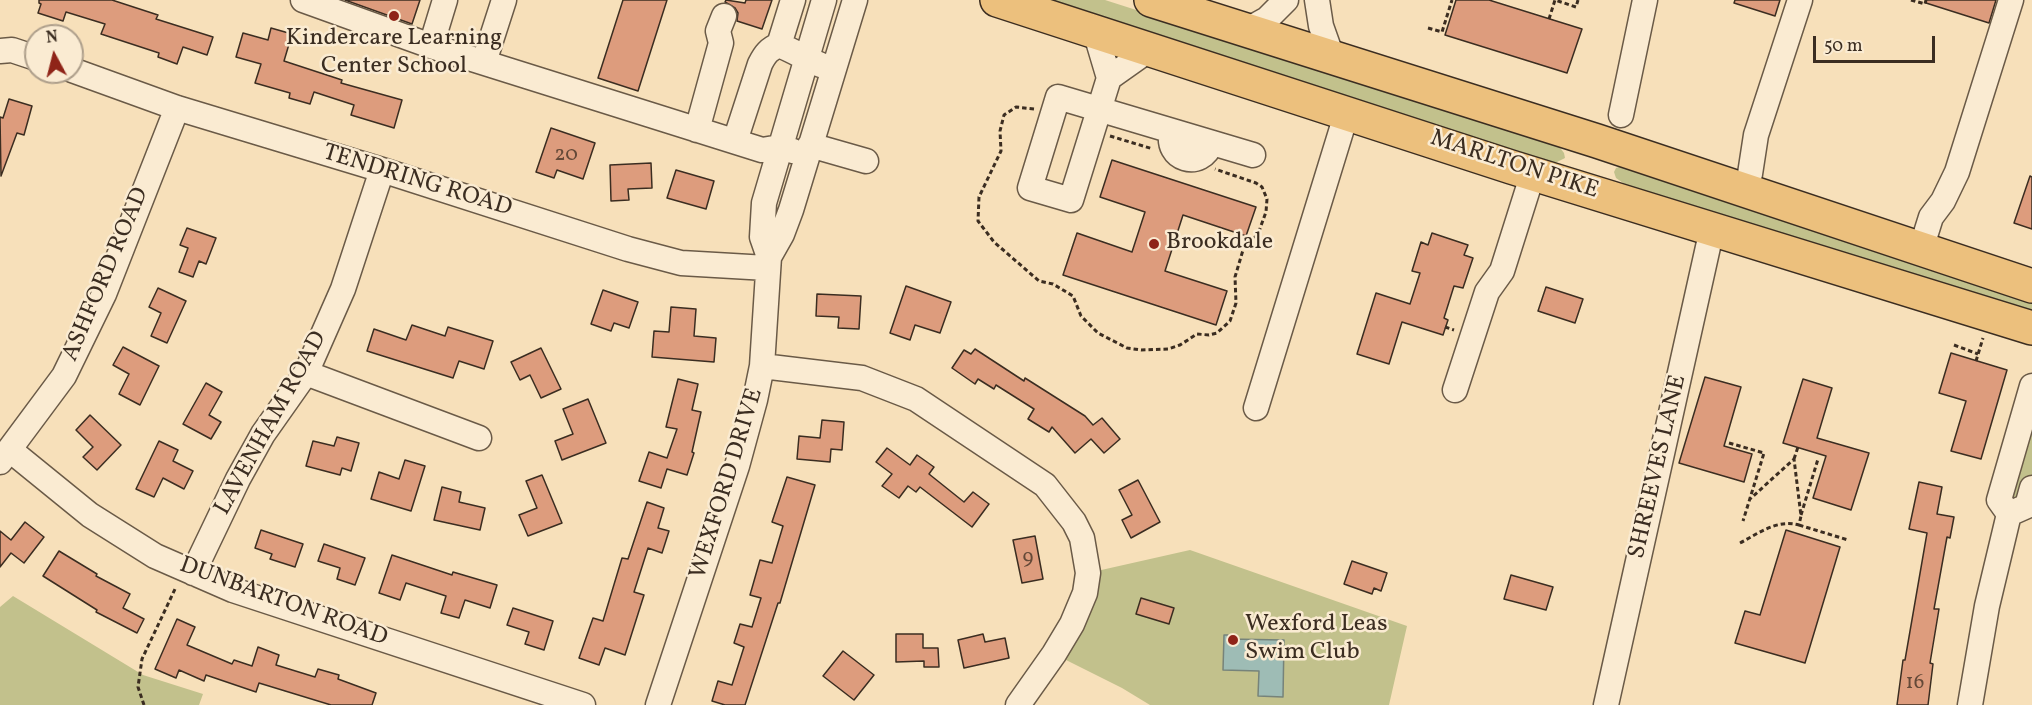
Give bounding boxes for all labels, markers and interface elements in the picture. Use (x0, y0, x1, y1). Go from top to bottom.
marker: Kindercare Learning Center School (387, 9, 401, 23)
north arrow (24, 24, 84, 84)
scale bar (1816, 24, 1938, 62)
text: N (45, 26, 59, 50)
place label: Kindercare Learning Center School (286, 26, 502, 82)
text: 50 m (1824, 34, 1863, 59)
street label: MARLTON PIKE (1426, 125, 1602, 207)
street label: TENDRING ROAD (319, 140, 515, 224)
house number: 20 (554, 143, 578, 169)
street label: ASHFORD ROAD (57, 184, 157, 366)
place label: Brookdale (1166, 230, 1273, 258)
marker: Brookdale (1147, 237, 1161, 251)
street label: LAVENHAM ROAD (210, 327, 334, 521)
street label: SHREEVES LANE (1624, 372, 1694, 562)
street label: WEXFORD DRIVE (685, 385, 771, 583)
house number: 9 (1023, 546, 1033, 572)
street label: DUNBARTON ROAD (175, 552, 391, 654)
place label: Wexford Leas Swim Club (1245, 612, 1387, 668)
marker: Wexford Leas Swim Club (1226, 633, 1240, 647)
house number: 16 (1906, 671, 1924, 697)

